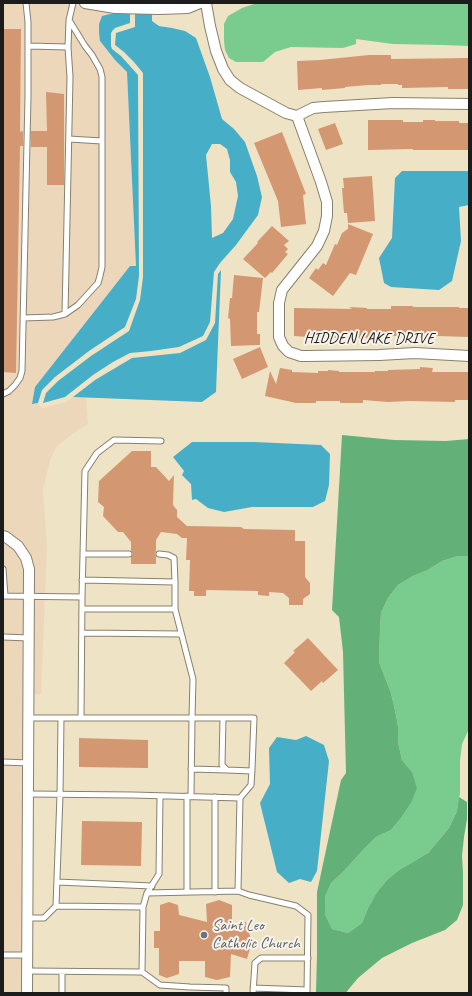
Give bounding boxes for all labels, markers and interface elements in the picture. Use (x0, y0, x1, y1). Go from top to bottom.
street label: HIDDEN LAKE DRIVE (304, 329, 434, 349)
place label: Saint Leo Catholic Church (212, 916, 300, 954)
marker: Saint Leo Catholic Church (199, 930, 209, 940)

